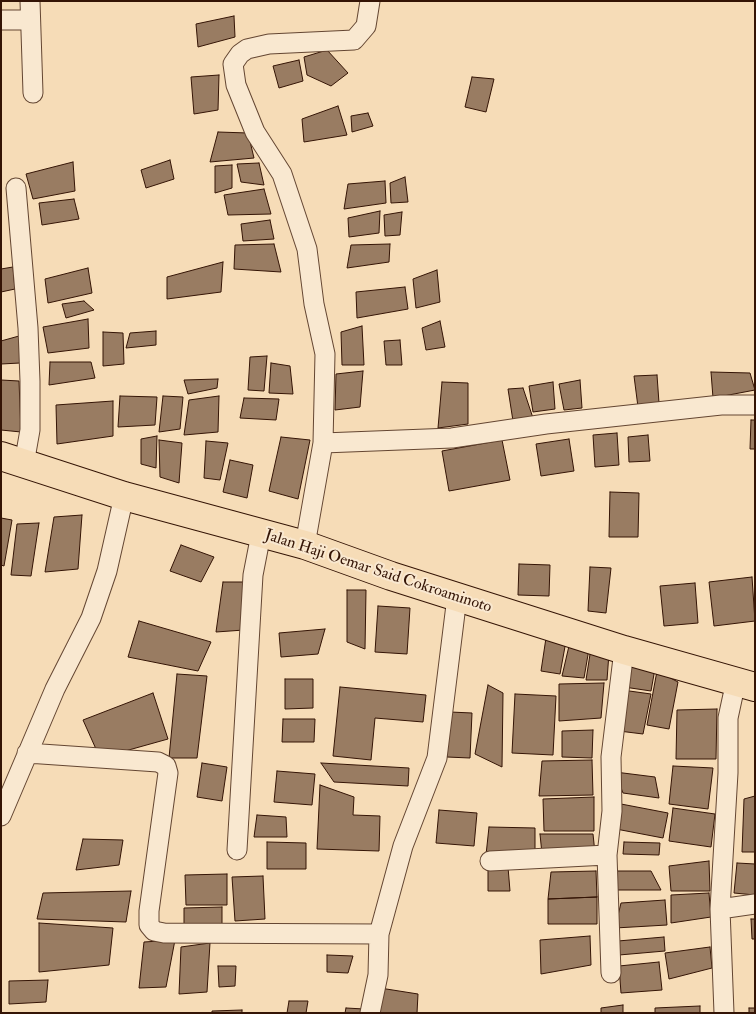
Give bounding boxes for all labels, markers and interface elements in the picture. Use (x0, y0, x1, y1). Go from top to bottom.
street label: Jalan Haji Oemar Said Cokroaminoto (262, 526, 494, 618)

